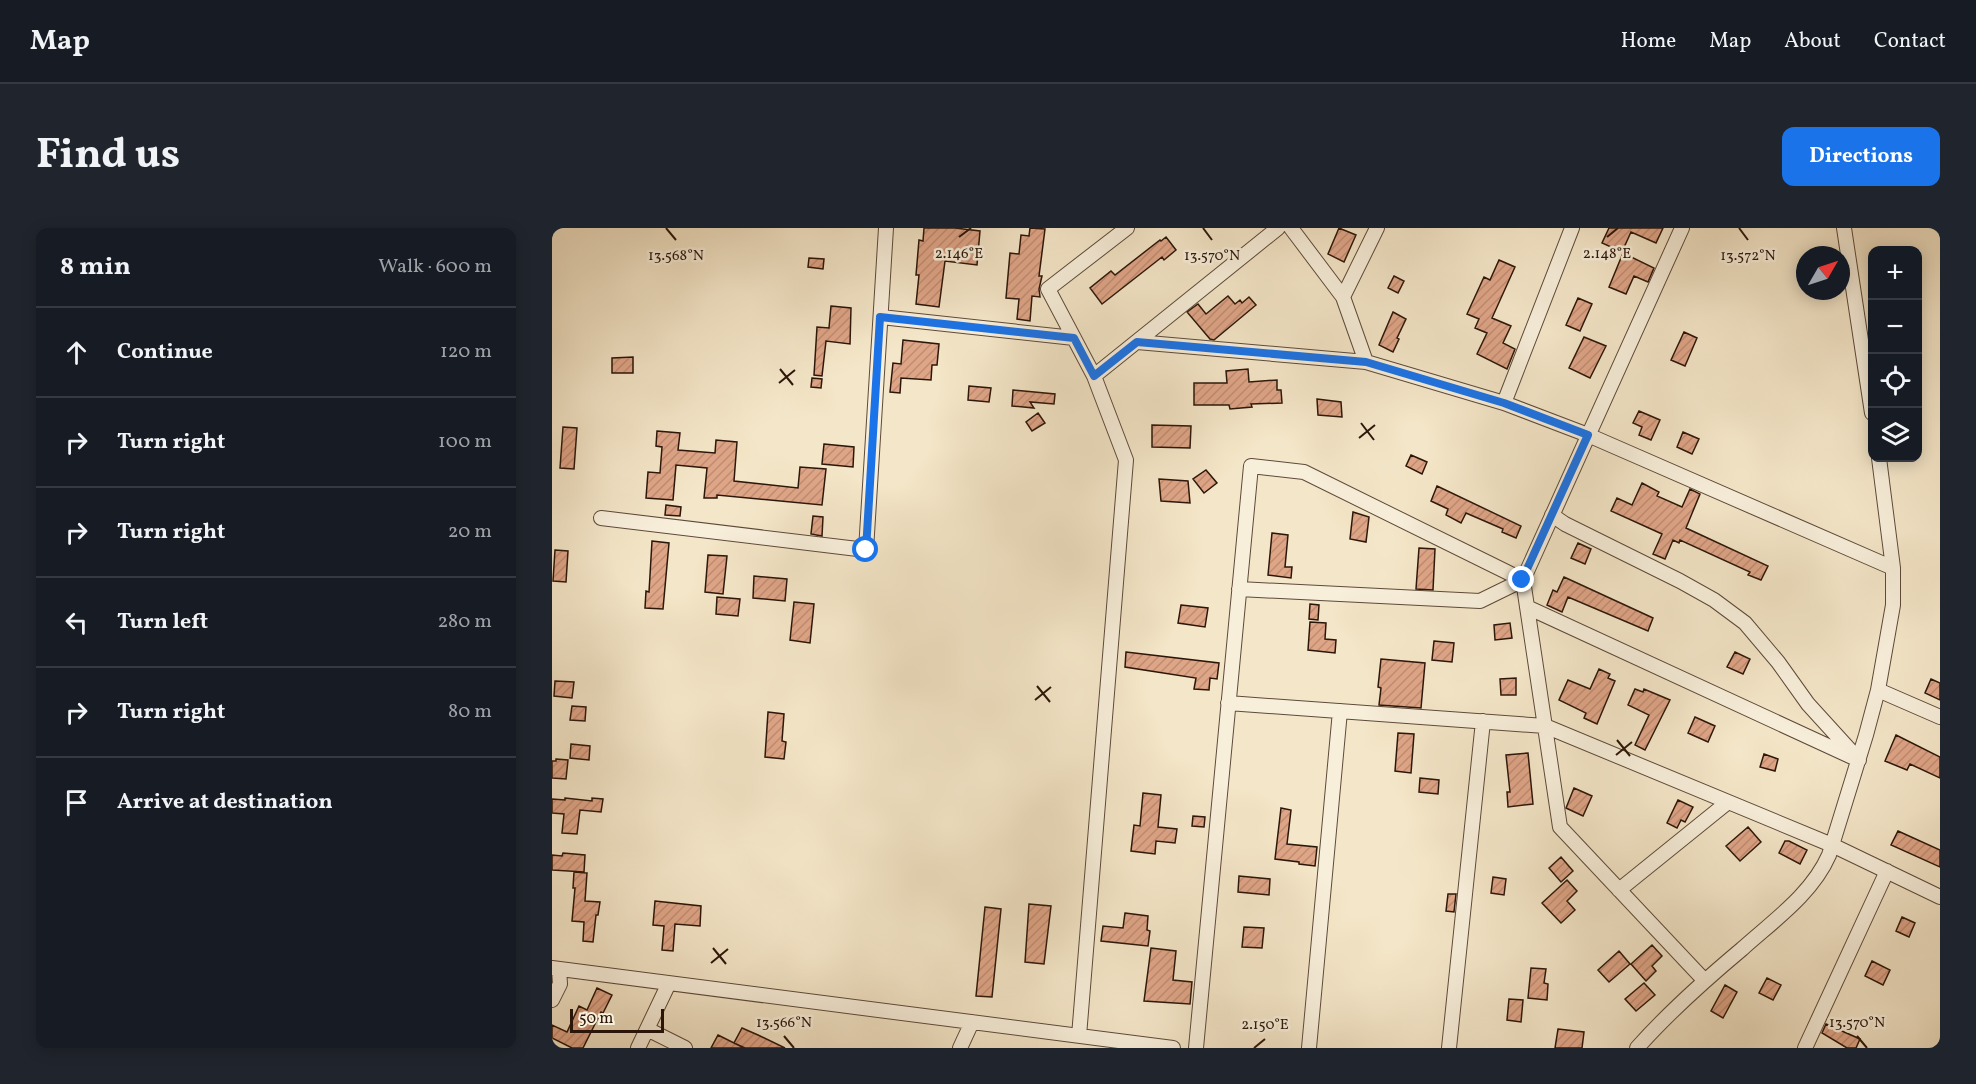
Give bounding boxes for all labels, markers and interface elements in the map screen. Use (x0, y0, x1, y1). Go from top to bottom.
text: Map (30, 22, 90, 61)
text: Home (1621, 27, 1676, 56)
text: Map (1709, 27, 1751, 56)
text: About (1784, 27, 1841, 56)
text: Contact (1874, 27, 1946, 56)
text: Find us (36, 127, 180, 186)
button: Directions (1782, 127, 1940, 186)
text: 2.146°E (935, 244, 983, 265)
text: 2.148°E (1583, 244, 1631, 265)
text: 13.568°N (648, 246, 704, 267)
text: 13.570°N (1184, 246, 1240, 267)
text: 13.572°N (1720, 246, 1776, 267)
north arrow (1796, 246, 1850, 300)
map controls (1868, 246, 1922, 462)
button: + (1868, 246, 1922, 300)
text: 8 min (60, 249, 131, 285)
text: Walk · 600 m (378, 253, 492, 281)
button: − (1868, 300, 1922, 354)
icon: ahead (60, 336, 93, 369)
text: Continue (117, 337, 213, 368)
text: 120 m (440, 338, 492, 366)
button: locate (1868, 354, 1922, 408)
button: layers (1868, 408, 1922, 462)
icon: right (60, 426, 93, 459)
text: Turn right (117, 427, 225, 458)
text: 100 m (438, 428, 492, 456)
icon: right (60, 516, 93, 549)
text: Turn right (117, 517, 225, 548)
text: 20 m (448, 518, 492, 546)
route start (852, 536, 878, 562)
route end (1508, 566, 1534, 592)
icon: left (60, 606, 93, 639)
text: Turn left (117, 607, 208, 638)
text: 280 m (437, 608, 492, 636)
icon: right (60, 696, 93, 729)
text: Turn right (117, 697, 225, 728)
text: 80 m (448, 698, 492, 726)
icon: arrive (60, 786, 93, 819)
text: Arrive at destination (117, 787, 333, 818)
scale bar (570, 1006, 664, 1034)
text: 50 m (579, 1008, 613, 1030)
text: 13.566°N (756, 1013, 812, 1034)
text: 13.570°N (1829, 1013, 1885, 1034)
text: 2.150°E (1241, 1015, 1289, 1036)

